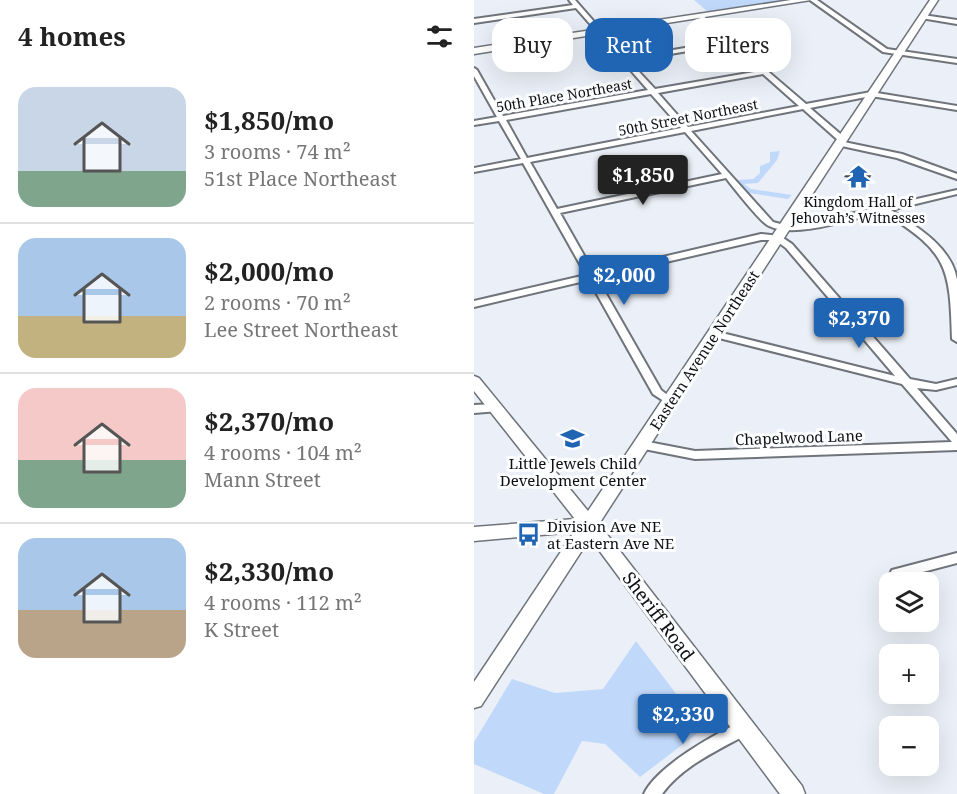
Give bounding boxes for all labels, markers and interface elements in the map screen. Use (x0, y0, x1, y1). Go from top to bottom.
text: 4 homes (18, 18, 126, 54)
chip: Buy (492, 18, 573, 72)
chip: Rent (585, 18, 673, 72)
chip: Filters (685, 18, 791, 72)
icon: filters (423, 20, 456, 53)
street label: 50th Place Northeast (495, 74, 633, 116)
street label: 50th Street Northeast (617, 94, 759, 140)
text: $1,850/mo (204, 102, 334, 138)
icon: home (66, 111, 138, 183)
text: 3 rooms · 74 m² (204, 138, 351, 165)
pin: $1,850 (594, 155, 692, 206)
text: $1,850 (612, 161, 674, 188)
temple icon: Kingdom Hall of Jehovah’s Witnesses (845, 164, 871, 190)
text: 51st Place Northeast (204, 165, 397, 192)
place label: Kingdom Hall of Jehovah’s Witnesses (790, 192, 925, 227)
text: $2,000/mo (204, 253, 334, 289)
pin: $2,000 (575, 255, 673, 306)
text: $2,000 (593, 261, 655, 288)
icon: home (66, 262, 138, 334)
street label: Eastern Avenue Northeast (645, 266, 763, 434)
text: 2 rooms · 70 m² (204, 289, 351, 316)
pin: $2,370 (810, 298, 908, 349)
text: $2,370 (828, 304, 890, 331)
text: Lee Street Northeast (204, 316, 398, 343)
text: $2,370/mo (204, 403, 334, 439)
icon: home (66, 412, 138, 484)
street label: Chapelwood Lane (735, 425, 863, 449)
school or university icon: Little Jewels Child Development Center (560, 426, 586, 452)
text: 4 rooms · 104 m² (204, 439, 362, 466)
place label: Little Jewels Child Development Center (500, 453, 646, 490)
text: Mann Street (204, 466, 321, 493)
place label: Division Ave NE at Eastern Ave NE (547, 516, 674, 553)
bus stop icon: Division Ave NE at Eastern Ave NE (516, 522, 542, 548)
text: $2,330/mo (204, 553, 334, 589)
icon: home (66, 562, 138, 634)
street label: Sheriff Road (618, 566, 700, 666)
map controls (879, 572, 939, 776)
button: layers (879, 572, 939, 632)
text: 4 rooms · 112 m² (204, 589, 362, 616)
text: K Street (204, 616, 279, 643)
button: + (879, 644, 939, 704)
pin: $2,330 (634, 694, 732, 745)
text: $2,330 (652, 700, 714, 727)
button: − (879, 716, 939, 776)

